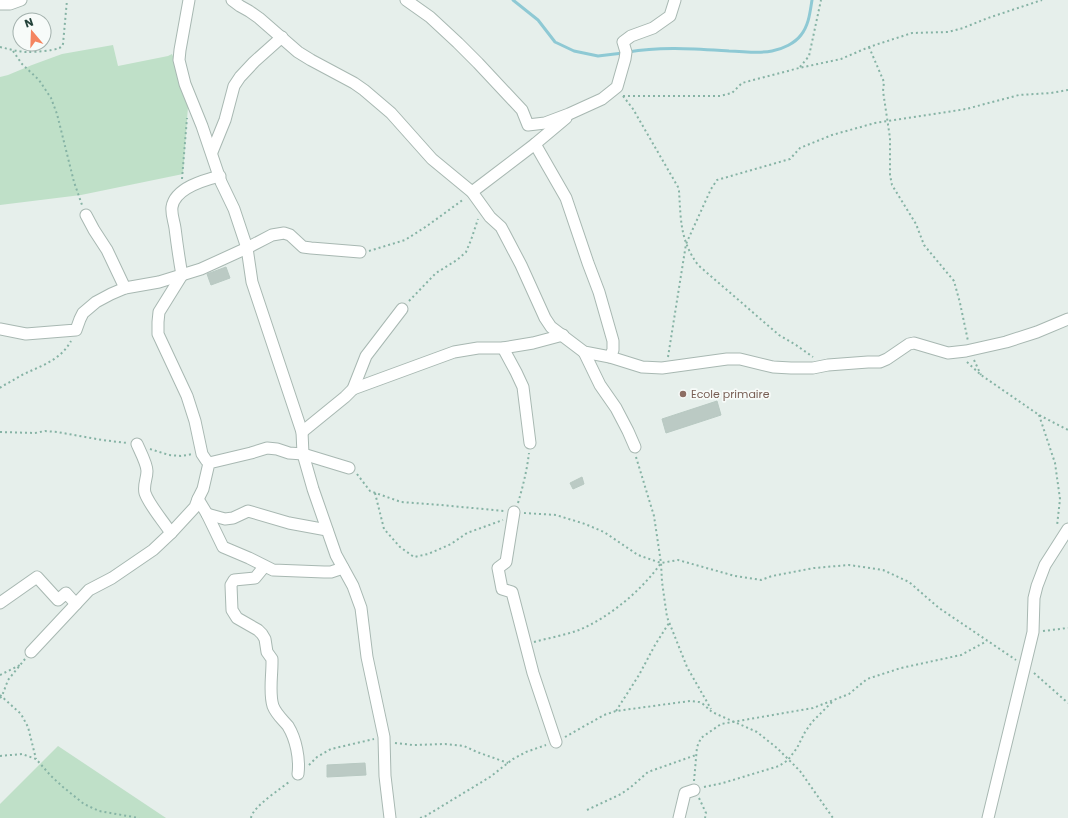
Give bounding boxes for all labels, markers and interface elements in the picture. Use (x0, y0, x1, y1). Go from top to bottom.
north arrow (12, 12, 52, 52)
text: N (22, 14, 35, 31)
place label: Ecole primaire (691, 386, 770, 402)
marker: Ecole primaire (678, 389, 688, 399)

